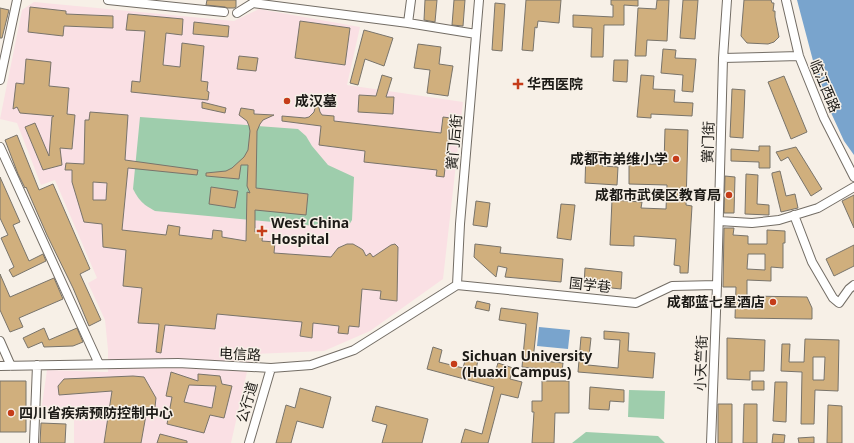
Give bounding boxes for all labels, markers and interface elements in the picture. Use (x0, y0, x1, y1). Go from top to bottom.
street label: 临江西路 (806, 56, 845, 115)
place label: 华西医院 (527, 74, 583, 93)
marker: 华西医院 (512, 78, 524, 90)
place label: 成汉墓 (295, 91, 337, 110)
marker: 成汉墓 (282, 96, 292, 106)
street label: 黉门后街 (442, 113, 465, 171)
street label: 黉门街 (697, 121, 718, 163)
place label: 成都市弟维小学 (570, 149, 668, 168)
marker: 成都市弟维小学 (671, 154, 681, 164)
place label: 成都市武侯区教育局 (595, 185, 721, 204)
marker: 成都市武侯区教育局 (724, 190, 734, 200)
place label: West China Hospital (271, 213, 349, 248)
marker: West China Hospital (256, 225, 268, 237)
street label: 国学巷 (568, 273, 612, 296)
place label: 成都蓝七星酒店 (667, 292, 765, 311)
marker: 成都蓝七星酒店 (768, 297, 778, 307)
street label: 小天竺街 (690, 335, 711, 391)
street label: 电信路 (219, 343, 261, 364)
place label: Sichuan University (Huaxi Campus) (462, 346, 592, 381)
marker: Sichuan University (Huaxi Campus) (449, 359, 459, 369)
street label: 公行道 (232, 379, 261, 425)
place label: 四川省疾病预防控制中心 (19, 403, 173, 422)
marker: 四川省疾病预防控制中心 (6, 408, 16, 418)

